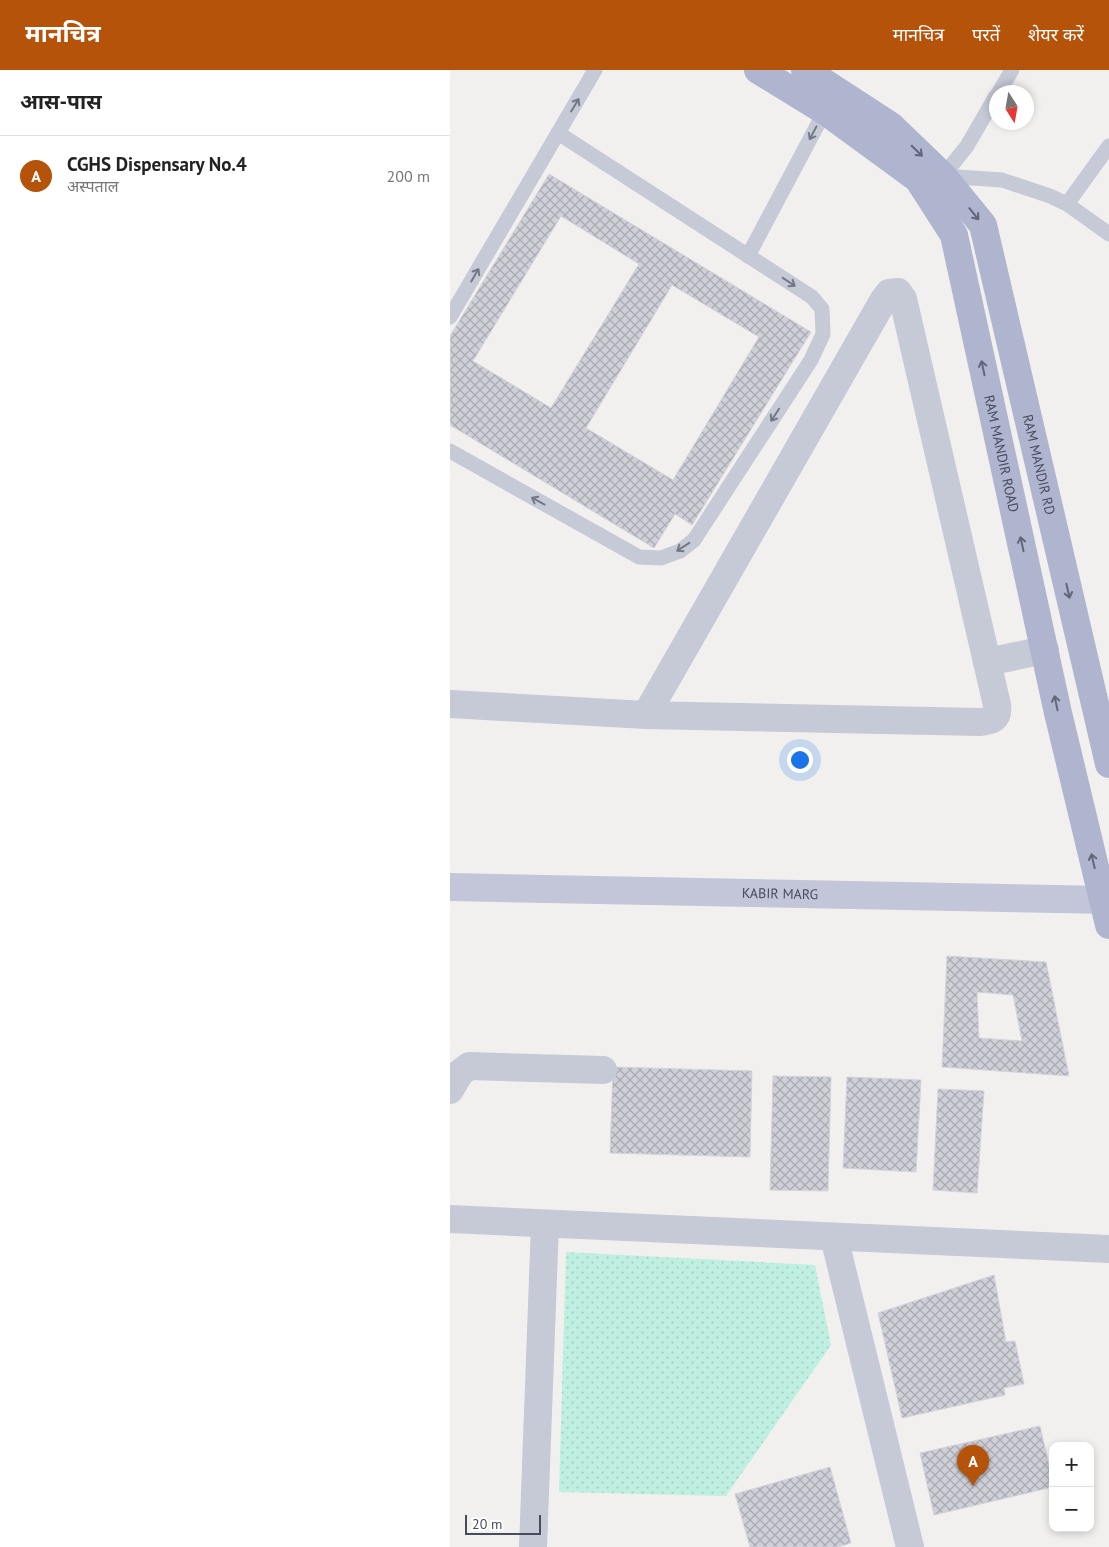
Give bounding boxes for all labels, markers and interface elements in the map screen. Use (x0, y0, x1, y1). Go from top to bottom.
text: मानचित्र (25, 18, 101, 49)
text: मानचित्र (893, 23, 944, 46)
text: परतें (972, 23, 1000, 46)
text: शेयर करें (1028, 23, 1084, 46)
north arrow (989, 85, 1034, 130)
text: आस-पास (20, 88, 102, 115)
one-way arrow (570, 98, 580, 112)
one-way arrow (808, 125, 817, 140)
one-way arrow (911, 145, 923, 157)
text: CGHS Dispensary No.4 (67, 152, 247, 176)
text: A (31, 166, 41, 186)
text: 200 m (387, 166, 430, 186)
text: अस्पताल (67, 176, 119, 196)
one-way arrow (969, 207, 980, 220)
one-way arrow (470, 268, 480, 282)
one-way arrow (781, 277, 795, 287)
one-way arrow (978, 361, 987, 377)
street label: RAM MANDIR ROAD (980, 393, 1023, 514)
one-way arrow (770, 407, 780, 421)
street label: RAM MANDIR RD (1019, 413, 1059, 517)
one-way arrow (531, 495, 545, 505)
one-way arrow (1016, 536, 1026, 552)
one-way arrow (676, 542, 690, 553)
one-way arrow (1064, 582, 1073, 598)
one-way arrow (1051, 695, 1060, 711)
your location (787, 747, 813, 773)
one-way arrow (1088, 853, 1097, 869)
street label: KABIR MARG (742, 884, 818, 903)
map controls (1049, 1442, 1094, 1532)
button: + (1049, 1442, 1094, 1487)
pin: A (957, 1445, 989, 1486)
button: − (1049, 1487, 1094, 1532)
scale bar (465, 1512, 541, 1535)
text: 20 m (472, 1515, 502, 1533)

